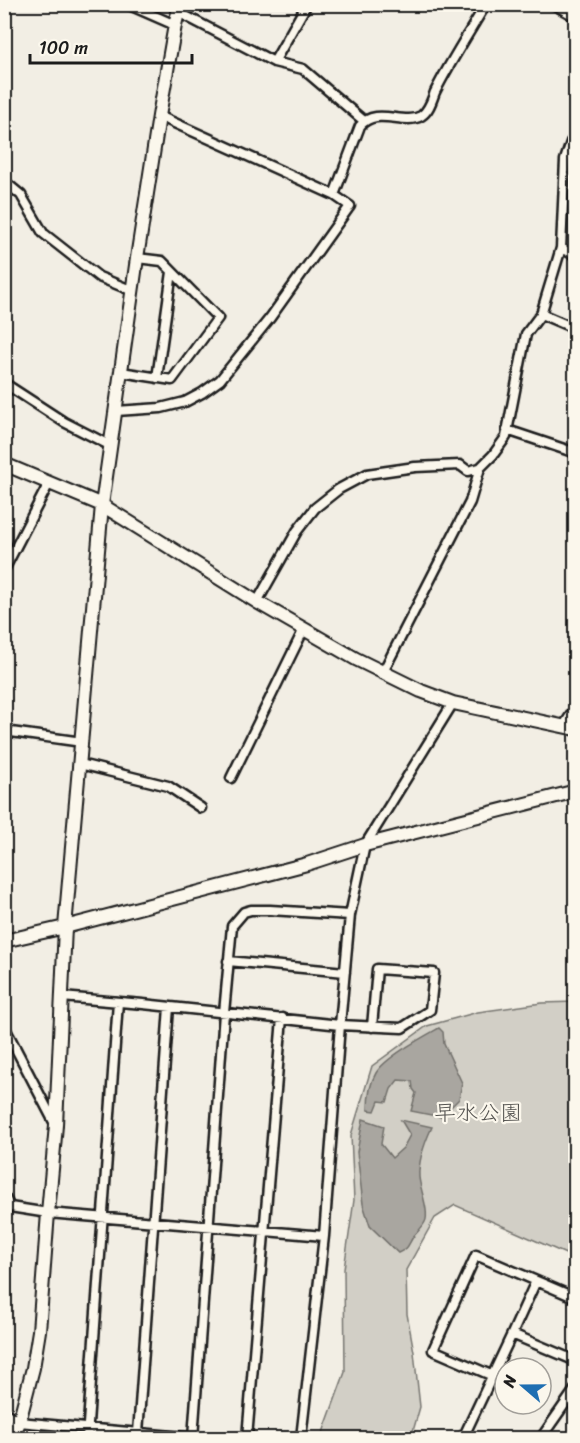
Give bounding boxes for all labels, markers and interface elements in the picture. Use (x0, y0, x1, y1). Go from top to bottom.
scale bar (30, 27, 192, 65)
text: 100 m (39, 32, 88, 64)
park label: 早水公園 (434, 1093, 522, 1132)
north arrow (493, 1356, 553, 1416)
text: N (494, 1370, 525, 1392)

